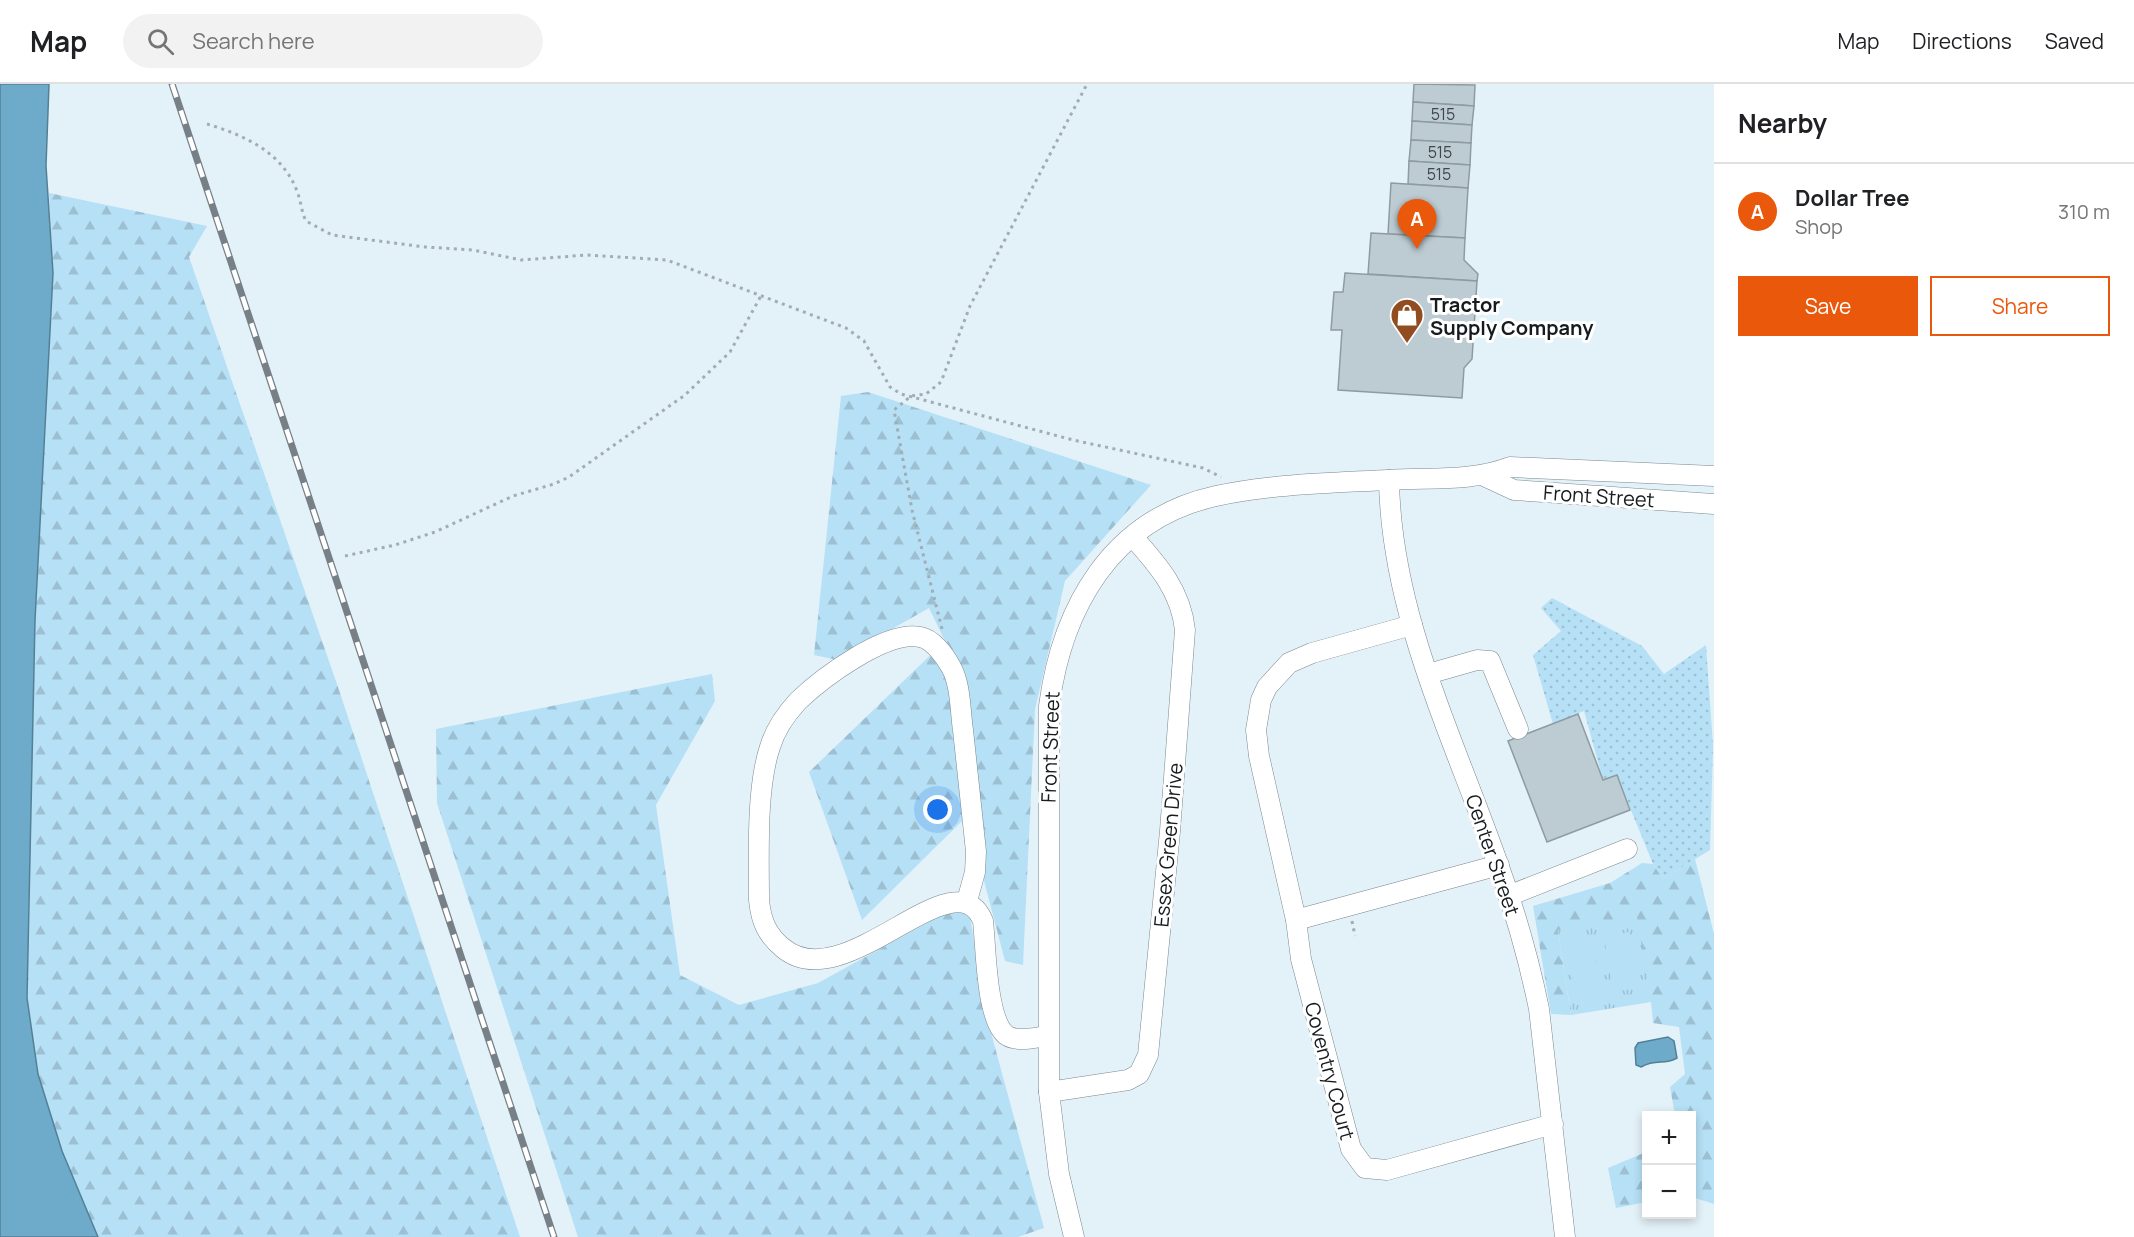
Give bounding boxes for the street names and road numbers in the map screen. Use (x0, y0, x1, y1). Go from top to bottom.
street label: Front Street (1542, 479, 1656, 513)
street label: Front Street (1035, 691, 1065, 803)
street label: Essex Green Drive (1147, 762, 1189, 928)
street label: Center Street (1460, 791, 1526, 919)
street label: Coventry Court (1299, 999, 1361, 1143)

